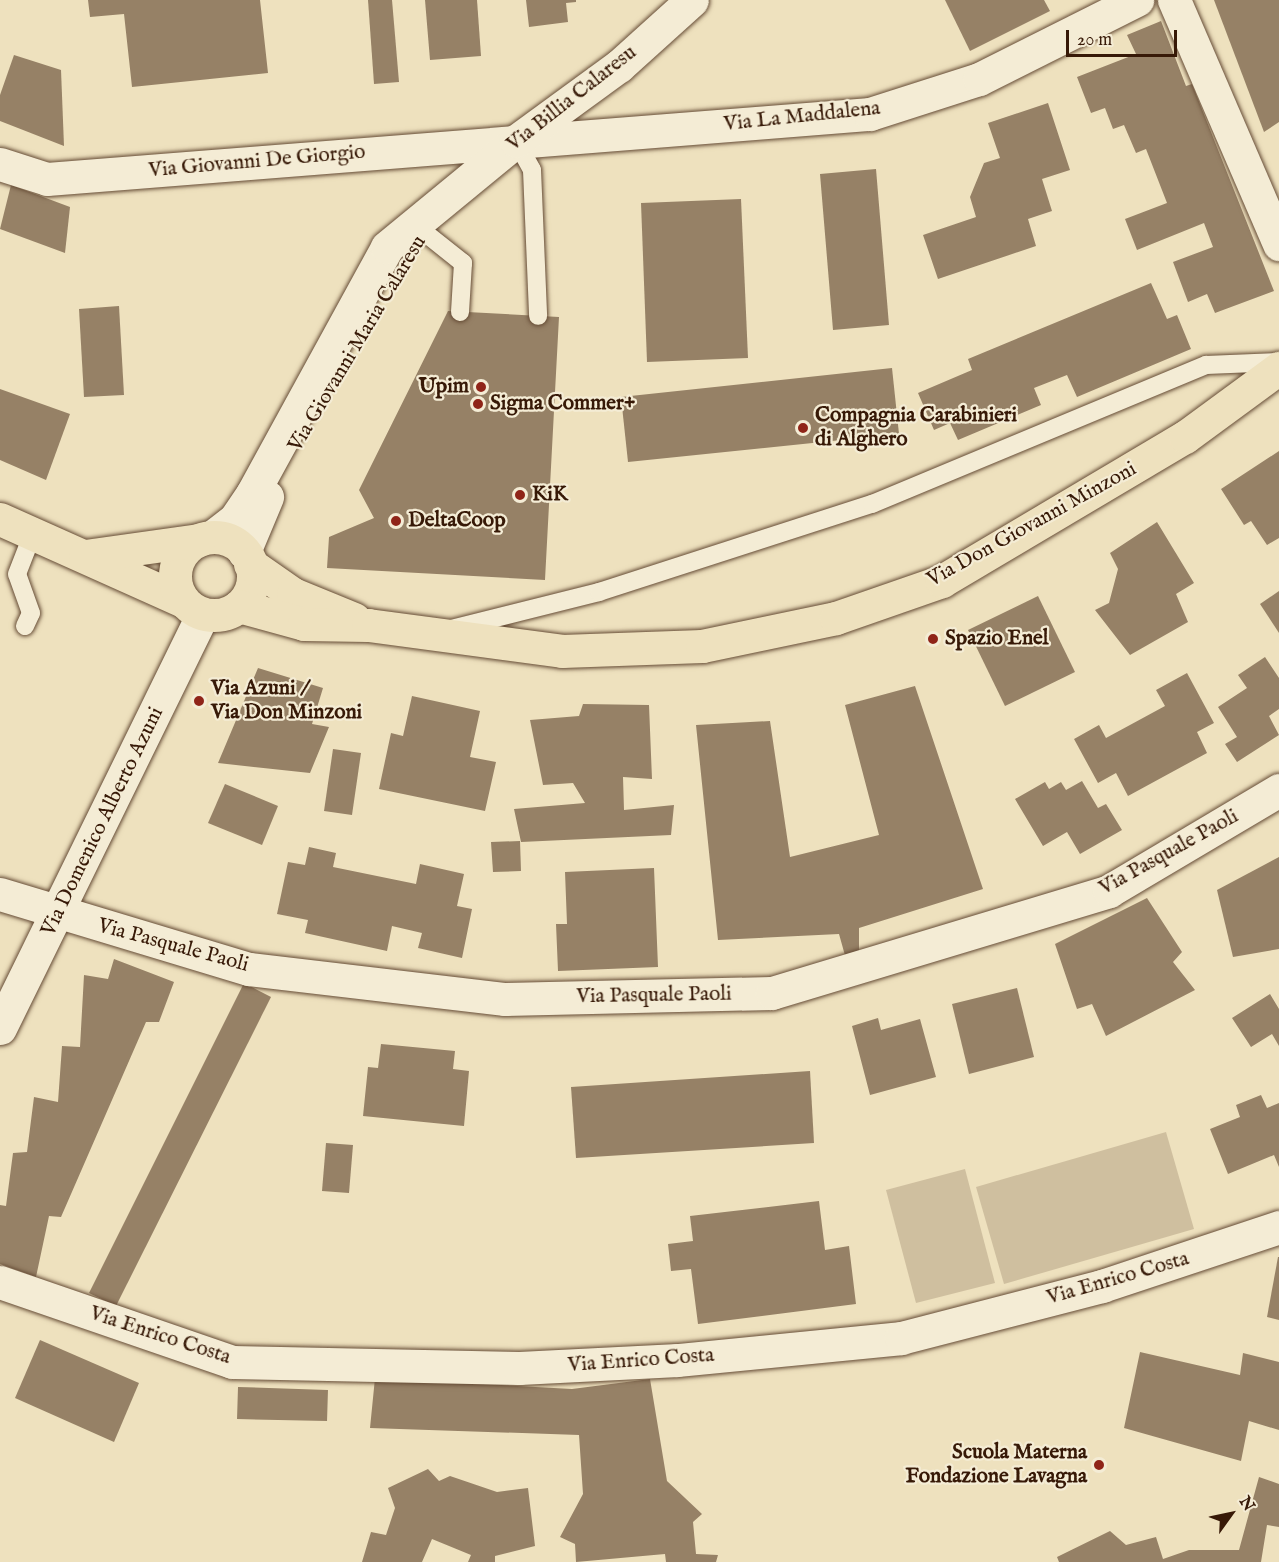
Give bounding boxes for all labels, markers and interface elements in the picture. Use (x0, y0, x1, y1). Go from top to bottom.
scale bar (1069, 18, 1180, 56)
text: 20 m (1077, 29, 1112, 52)
street label: Via Billia Calaresu (502, 40, 642, 158)
street label: Via La Maddalena (722, 96, 882, 138)
street label: Via Giovanni De Giorgio (147, 140, 367, 184)
street label: Via Giovanni Maria Calaresu (283, 231, 433, 457)
place label: Upim (419, 374, 469, 400)
marker: Upim (474, 380, 488, 394)
place label: Sigma Commer+ (490, 391, 636, 417)
marker: Sigma Commer+ (471, 397, 485, 411)
place label: Compagnia Carabinieri di Alghero (815, 403, 1017, 453)
marker: Compagnia Carabinieri di Alghero (796, 421, 810, 435)
street label: Via Don Giovanni Minzoni (923, 457, 1141, 593)
place label: KiK (532, 482, 568, 508)
marker: KiK (513, 488, 527, 502)
place label: DeltaCoop (408, 508, 506, 534)
marker: DeltaCoop (389, 514, 403, 528)
place label: Spazio Enel (945, 626, 1048, 652)
marker: Spazio Enel (926, 632, 940, 646)
place label: Via Azuni / Via Don Minzoni (211, 676, 362, 726)
marker: Via Azuni / Via Don Minzoni (192, 694, 206, 708)
street label: Via Domenico Alberto Azuni (36, 703, 170, 941)
street label: Via Pasquale Paoli (1095, 804, 1243, 902)
street label: Via Pasquale Paoli (95, 914, 251, 978)
street label: Via Pasquale Paoli (576, 982, 732, 1010)
street label: Via Enrico Costa (1044, 1247, 1192, 1311)
street label: Via Enrico Costa (86, 1301, 234, 1371)
street label: Via Enrico Costa (567, 1343, 715, 1379)
place label: Scuola Materna Fondazione Lavagna (906, 1440, 1087, 1490)
marker: Scuola Materna Fondazione Lavagna (1092, 1458, 1106, 1472)
north arrow (1201, 1484, 1261, 1544)
text: N (1234, 1493, 1258, 1515)

